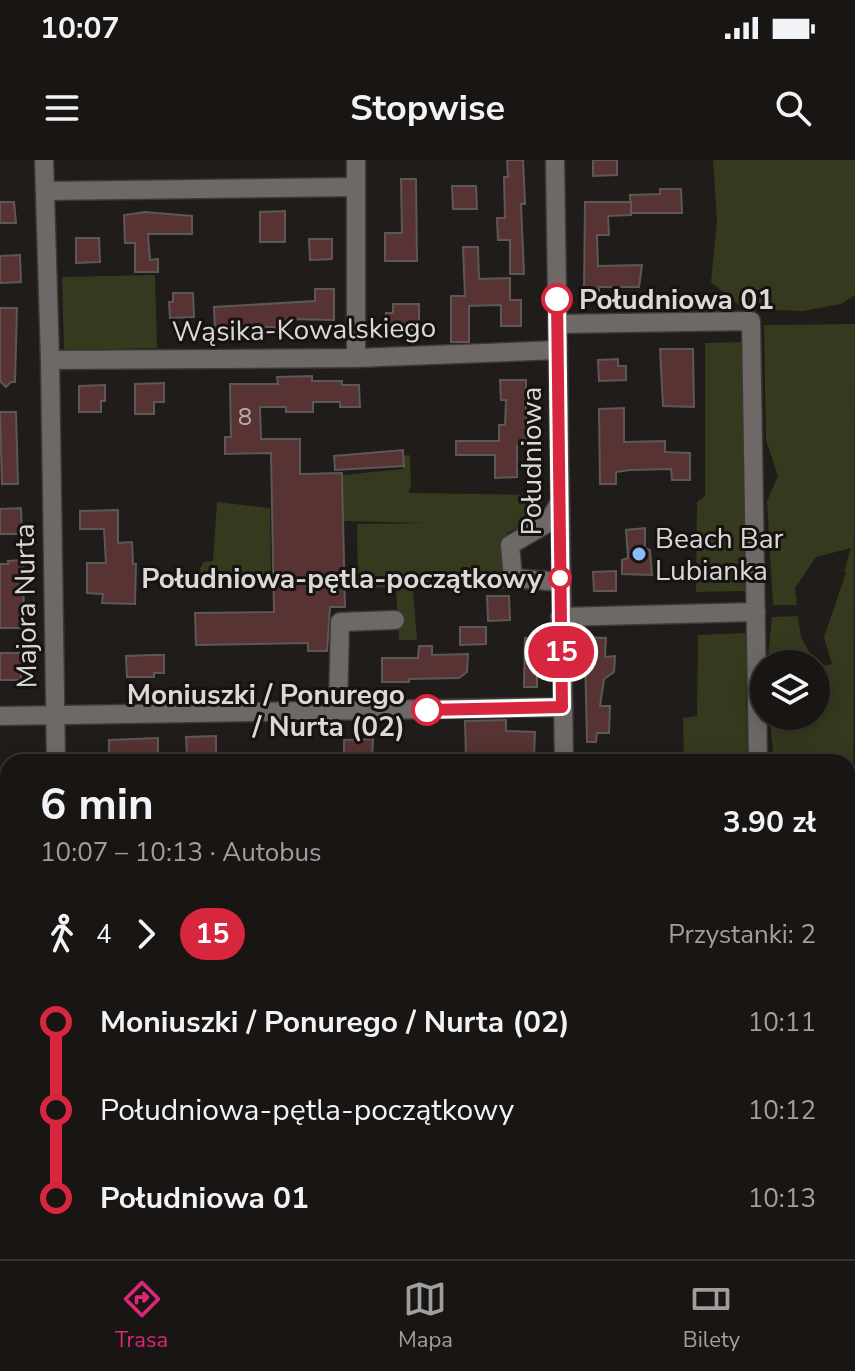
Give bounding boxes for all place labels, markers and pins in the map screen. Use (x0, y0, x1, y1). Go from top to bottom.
place label: Południowa 01 (579, 281, 774, 319)
marker: Południowa 01 (542, 284, 572, 314)
place label: Beach Bar Lubianka (655, 520, 784, 590)
marker: Beach Bar Lubianka (630, 545, 648, 563)
place label: Południowa-pętla-początkowy (141, 560, 542, 598)
marker: Południowa-pętla-początkowy (549, 567, 571, 589)
place label: Moniuszki / Ponurego / Nurta (02) (127, 676, 405, 746)
marker: Moniuszki / Ponurego / Nurta (02) (412, 695, 442, 725)

